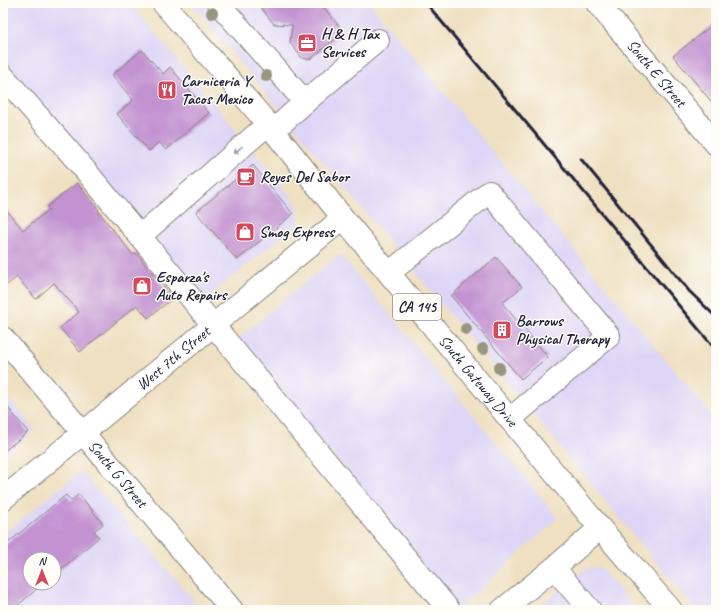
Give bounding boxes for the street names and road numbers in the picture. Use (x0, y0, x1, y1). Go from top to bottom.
street label: South E Street (622, 35, 692, 113)
road number: CA 145 (393, 294, 441, 320)
street label: West 7th Street (132, 321, 216, 394)
street label: South Gateway Drive (434, 331, 523, 432)
street label: South G Street (84, 436, 153, 513)

